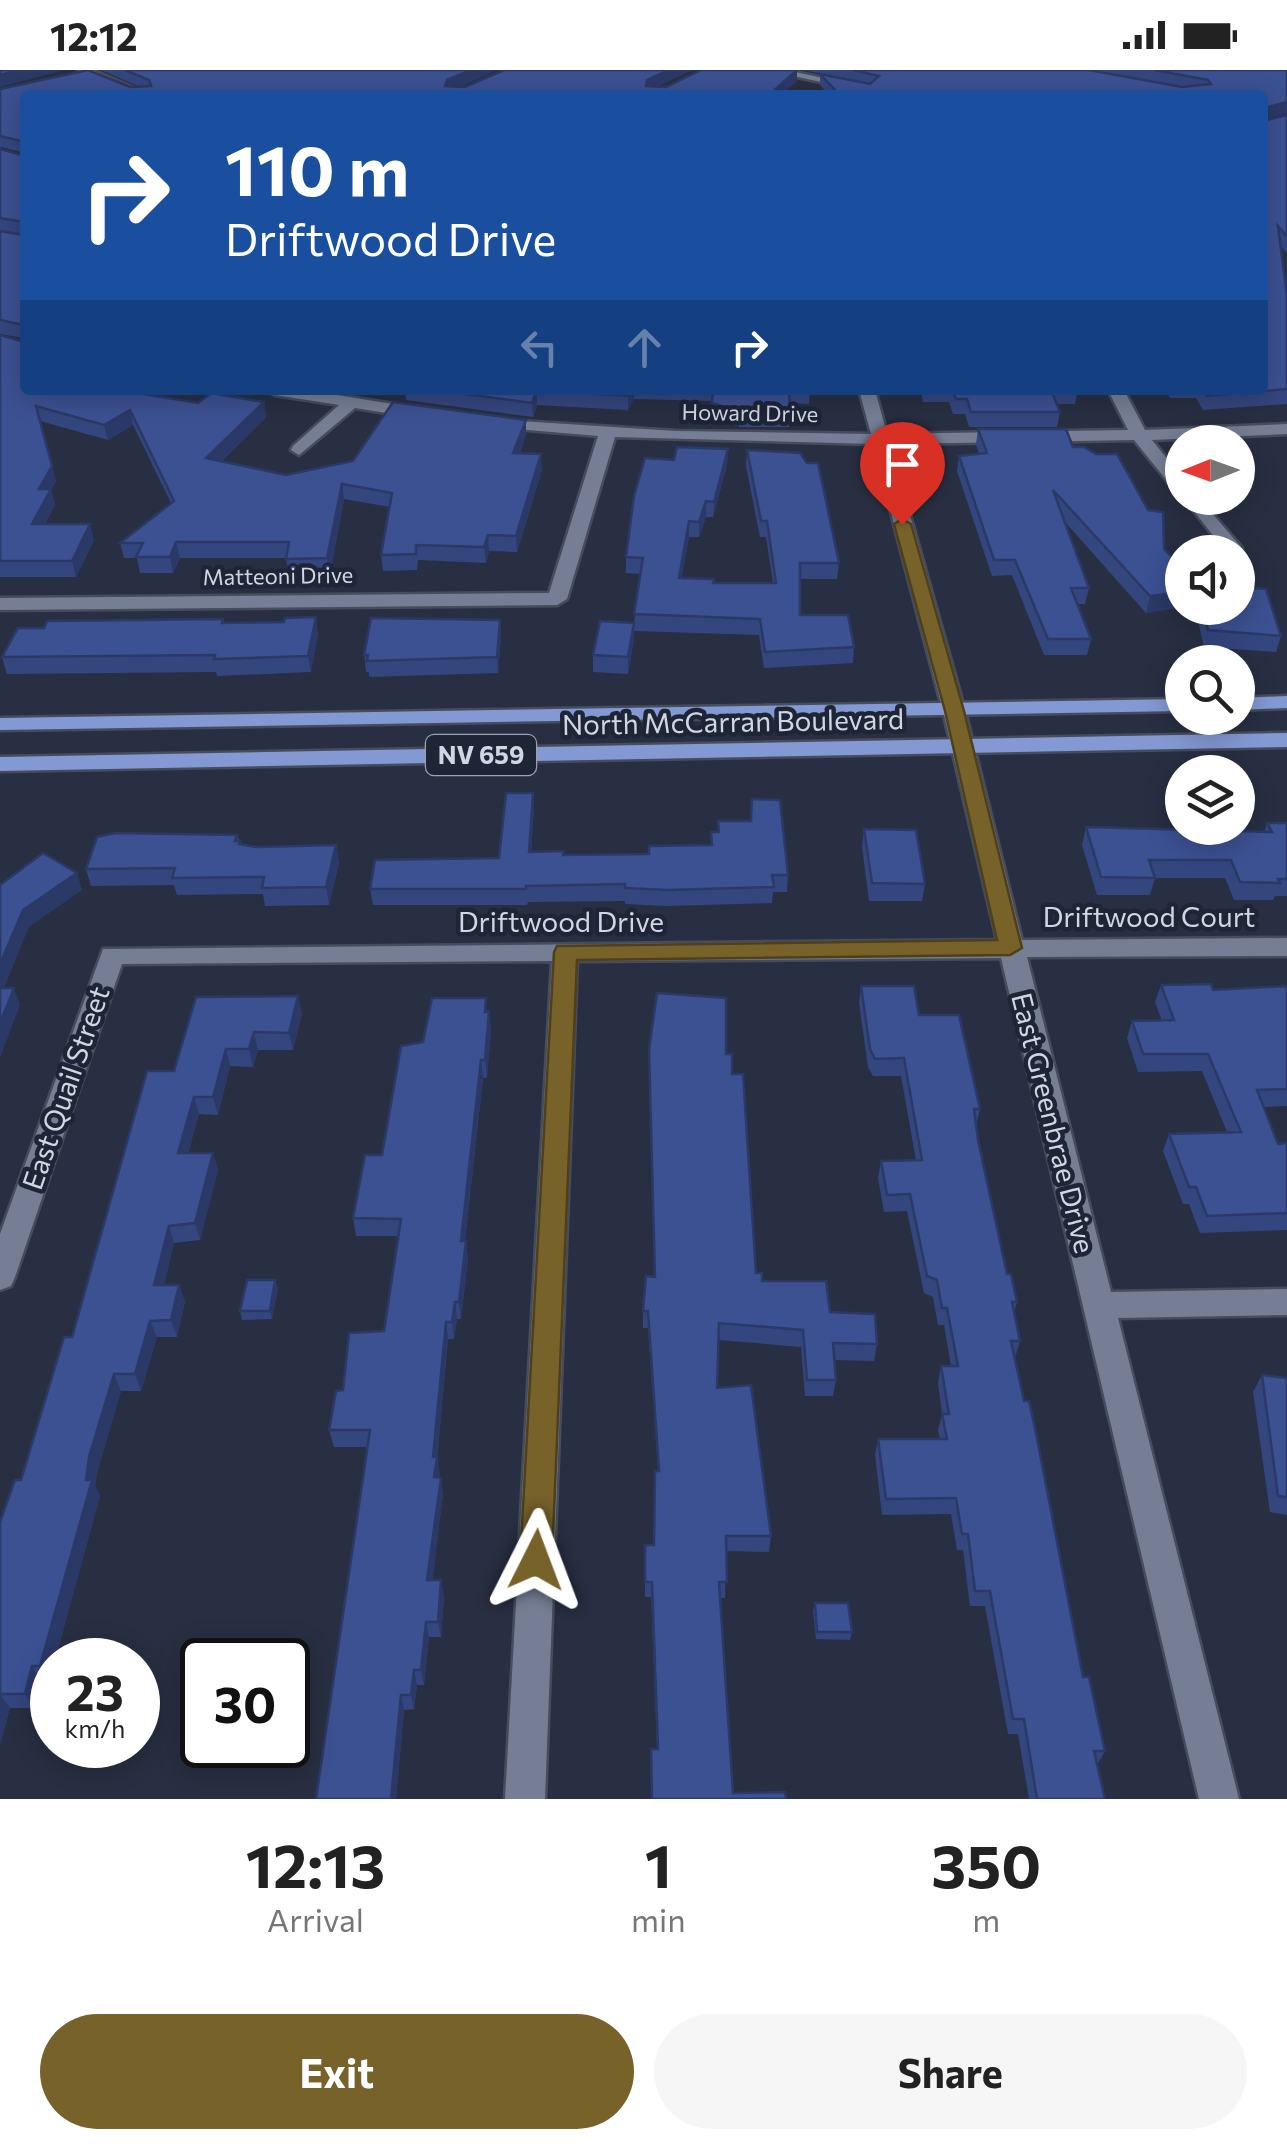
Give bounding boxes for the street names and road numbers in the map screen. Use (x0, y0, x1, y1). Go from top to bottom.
street label: Howard Drive (681, 398, 819, 427)
street label: Matteoni Drive (202, 561, 354, 590)
street label: North McCarran Boulevard (562, 701, 904, 741)
road number: NV 659 (426, 735, 536, 775)
street label: Driftwood Court (1043, 899, 1255, 933)
street label: Driftwood Drive (458, 904, 664, 938)
street label: East Quail Street (14, 982, 116, 1194)
street label: East Greenbrae Drive (1005, 989, 1103, 1257)

